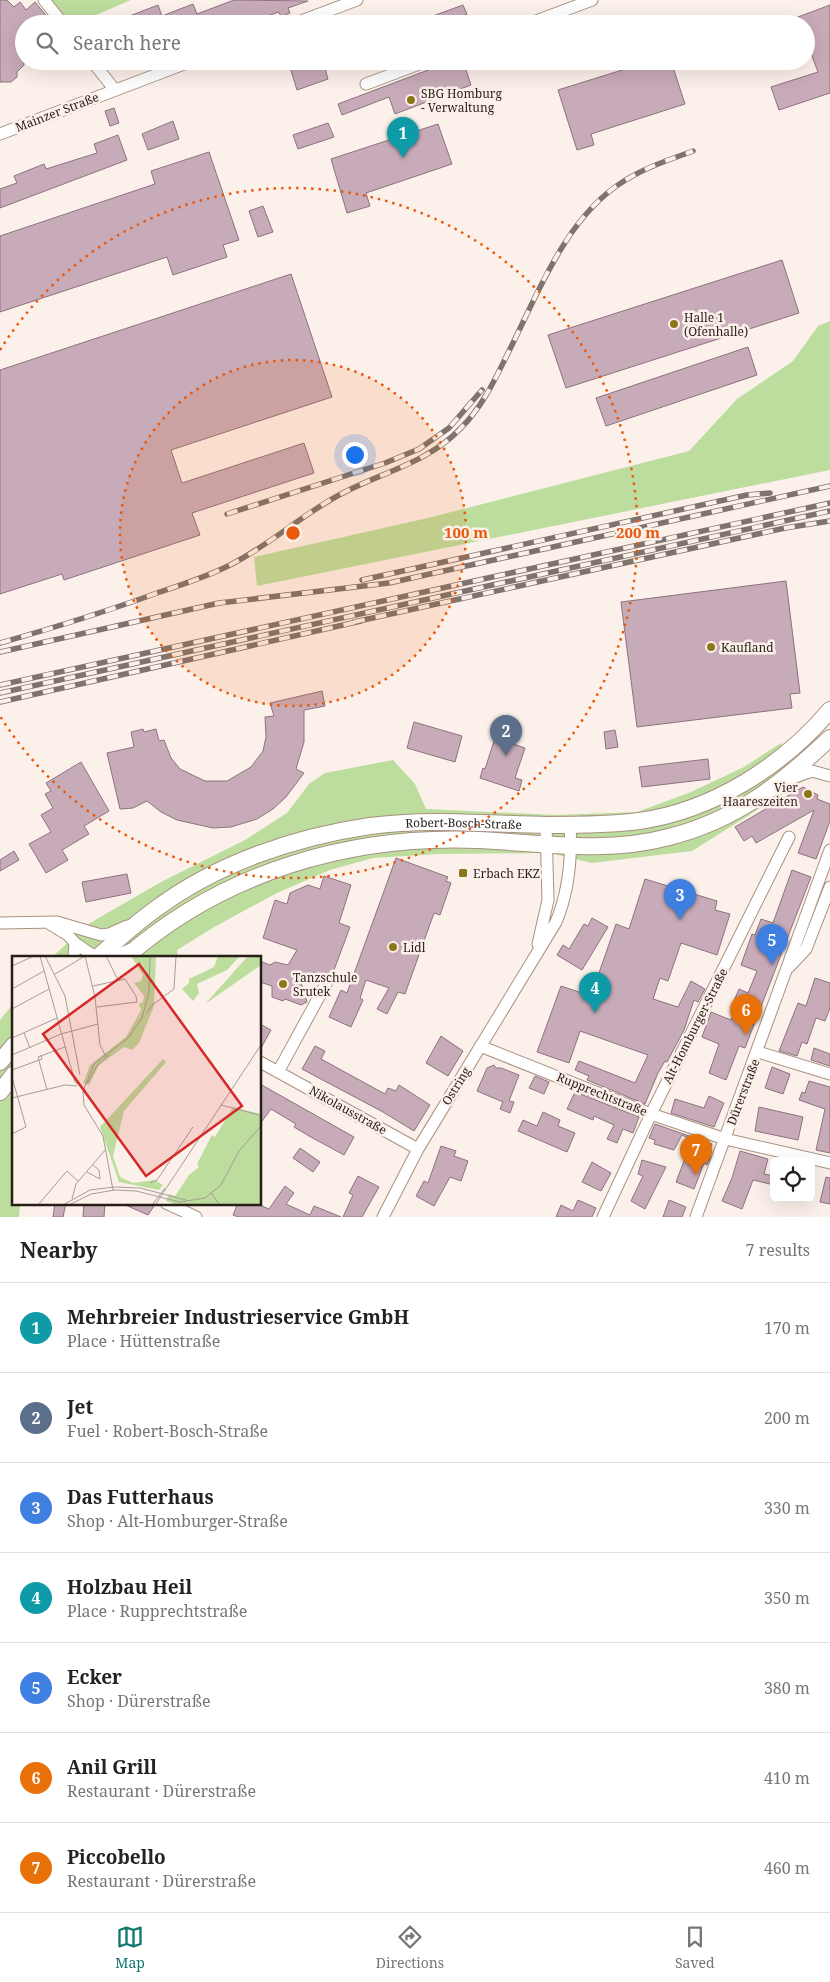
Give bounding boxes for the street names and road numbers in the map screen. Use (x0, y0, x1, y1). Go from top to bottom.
street label: Mainzer Straße (13, 88, 101, 136)
street label: Robert-Bosch-Straße (405, 813, 522, 833)
street label: Alt-Homburger-Straße (658, 965, 732, 1087)
street label: Dürerstraße (723, 1056, 763, 1128)
street label: Ostring (438, 1063, 475, 1108)
street label: Rupprechtstraße (554, 1068, 650, 1120)
street label: Nikolausstraße (306, 1082, 390, 1138)

